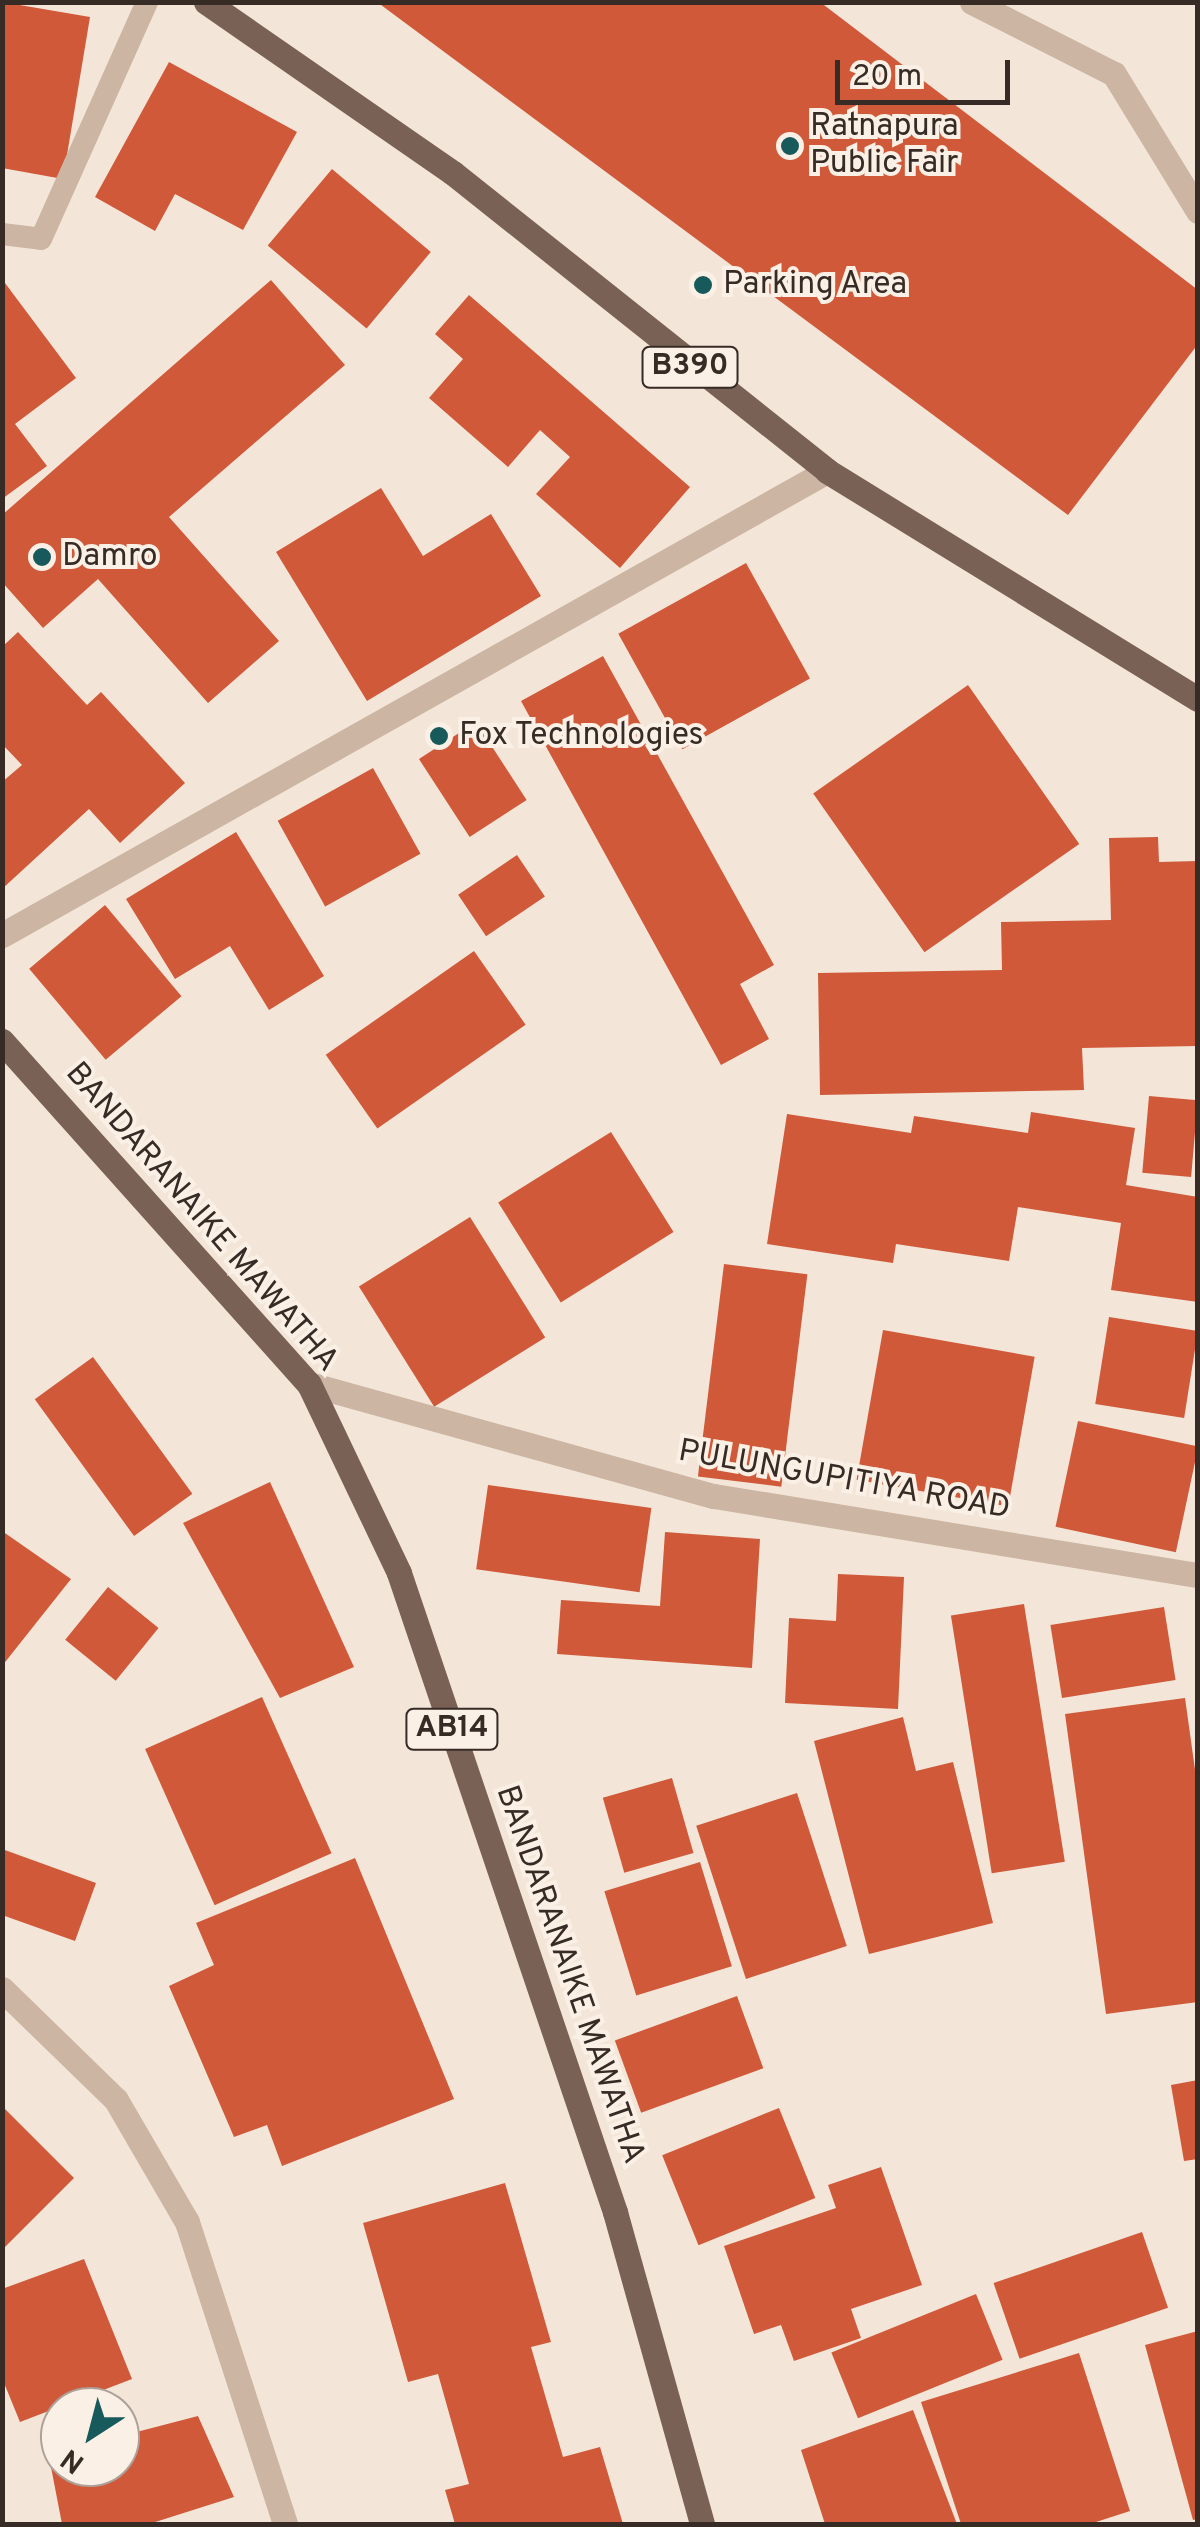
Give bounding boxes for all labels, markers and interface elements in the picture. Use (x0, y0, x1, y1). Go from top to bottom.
scale bar (840, 40, 1015, 102)
text: 20 m (852, 59, 922, 96)
place label: Ratnapura Public Fair (810, 109, 959, 184)
marker: Ratnapura Public Fair (779, 135, 801, 157)
place label: Parking Area (723, 266, 908, 304)
marker: Parking Area (692, 274, 714, 296)
road number: B390 (640, 342, 740, 392)
place label: Damro (62, 538, 158, 576)
marker: Damro (31, 546, 53, 568)
place label: Fox Technologies (459, 717, 705, 755)
marker: Fox Technologies (428, 725, 450, 747)
street label: BANDARANAIKE MAWATHA (56, 1055, 346, 1381)
street label: PULUNGUPITIYA ROAD (675, 1433, 1013, 1529)
road number: AB14 (404, 1704, 500, 1754)
street label: BANDARANAIKE MAWATHA (486, 1781, 652, 2169)
north arrow (40, 2387, 140, 2487)
text: N (55, 2439, 92, 2480)

